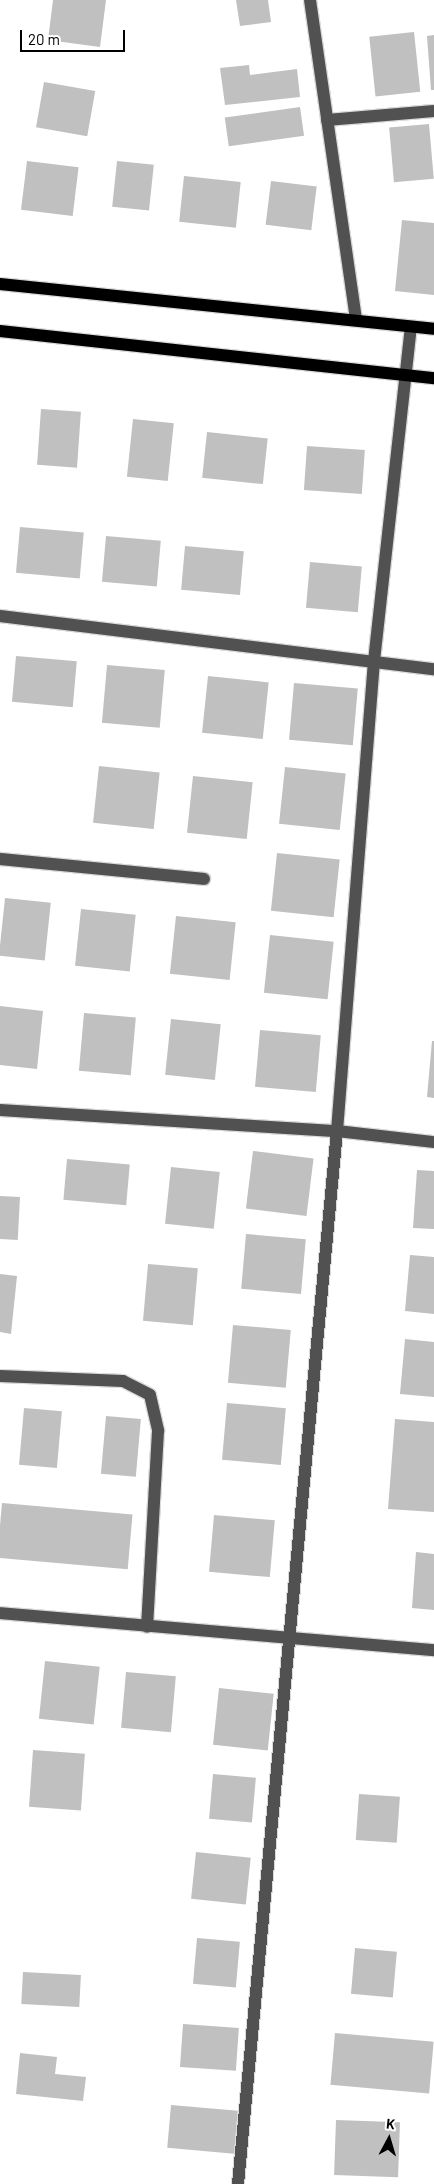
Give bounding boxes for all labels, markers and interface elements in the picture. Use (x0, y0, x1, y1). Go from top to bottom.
scale bar (22, 20, 128, 52)
text: 20 m (28, 30, 60, 48)
north arrow (364, 2114, 414, 2164)
text: K (385, 2115, 396, 2132)

